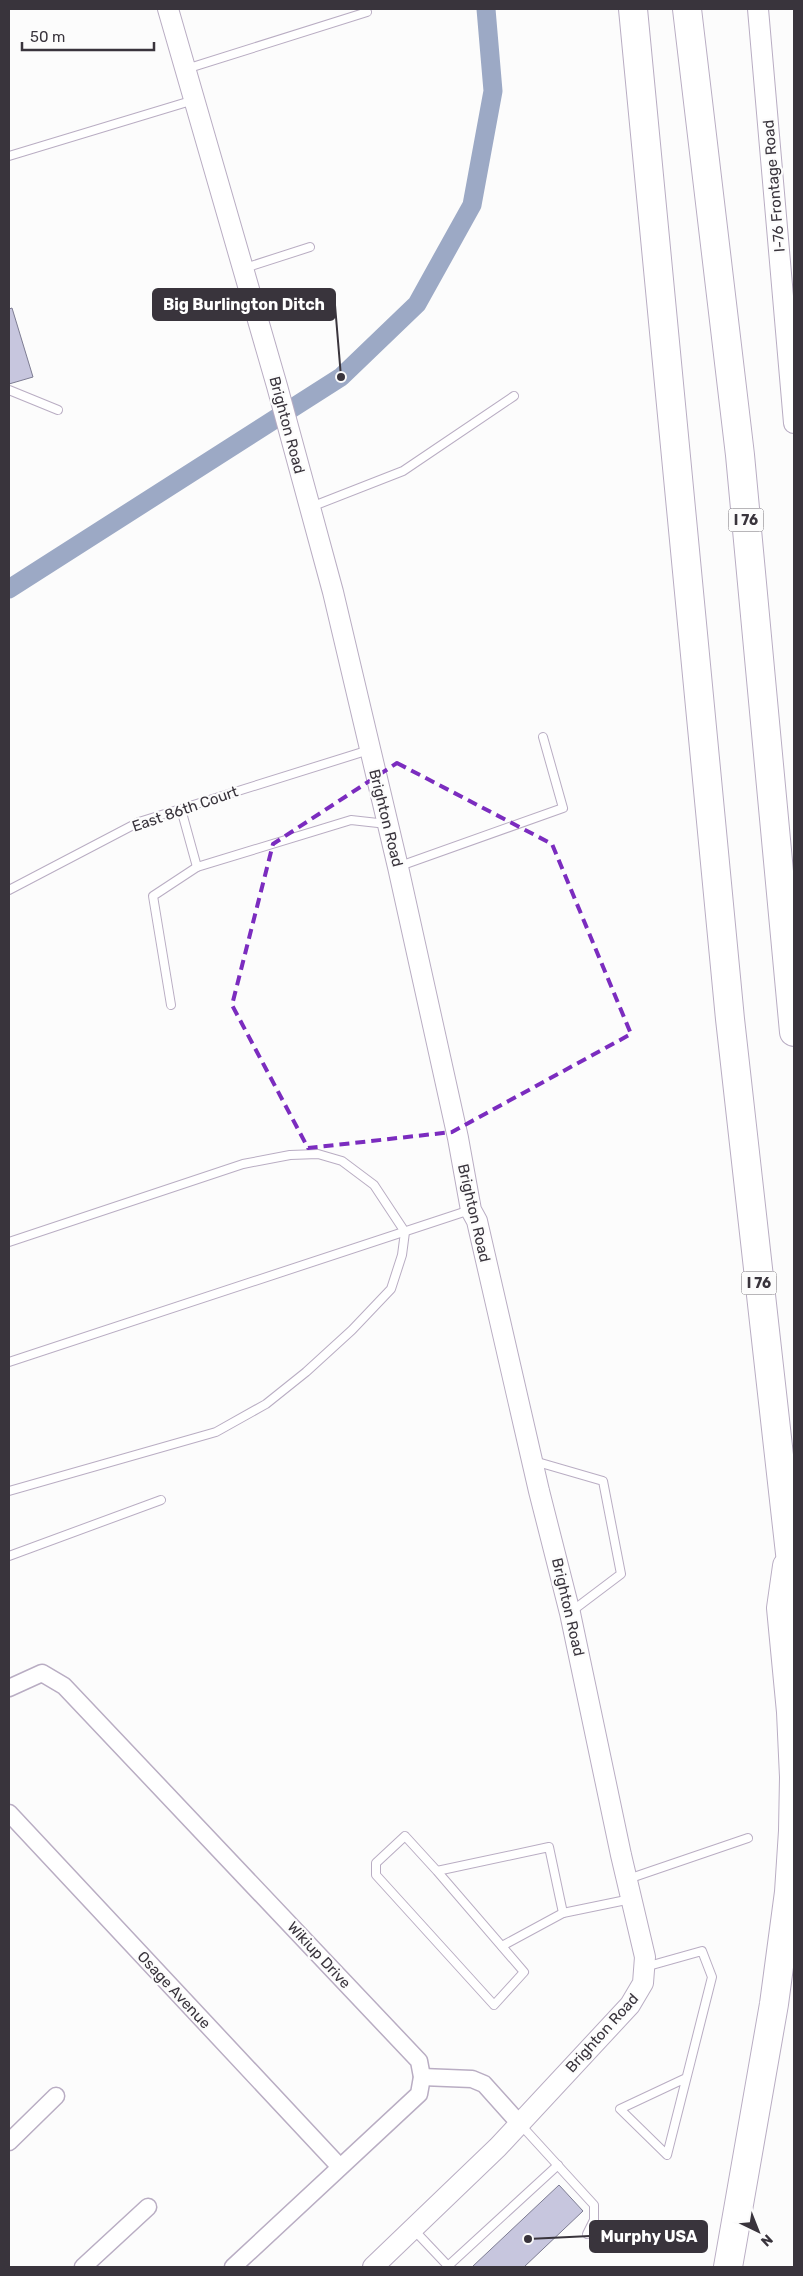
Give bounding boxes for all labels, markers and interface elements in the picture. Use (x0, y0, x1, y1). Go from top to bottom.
scale bar (22, 20, 155, 52)
text: 50 m (30, 28, 65, 46)
street label: I-76 Frontage Road (759, 119, 789, 253)
callout: Big Burlington Ditch (153, 289, 335, 320)
text: Big Burlington Ditch (163, 295, 325, 314)
street label: Brighton Road (265, 374, 309, 476)
road number: I 76 (728, 508, 764, 532)
street label: Brighton Road (365, 767, 407, 869)
street label: East 86th Court (130, 782, 241, 836)
street label: Brighton Road (454, 1162, 494, 1264)
road number: I 76 (742, 1272, 776, 1295)
street label: Brighton Road (548, 1556, 588, 1658)
street label: Wikiup Drive (284, 1918, 354, 1992)
street label: Osage Avenue (134, 1948, 214, 2032)
street label: Brighton Road (562, 1990, 642, 2076)
north arrow (733, 2206, 783, 2256)
callout: Murphy USA (590, 2221, 707, 2252)
text: Murphy USA (600, 2227, 698, 2246)
text: N (757, 2230, 776, 2250)

